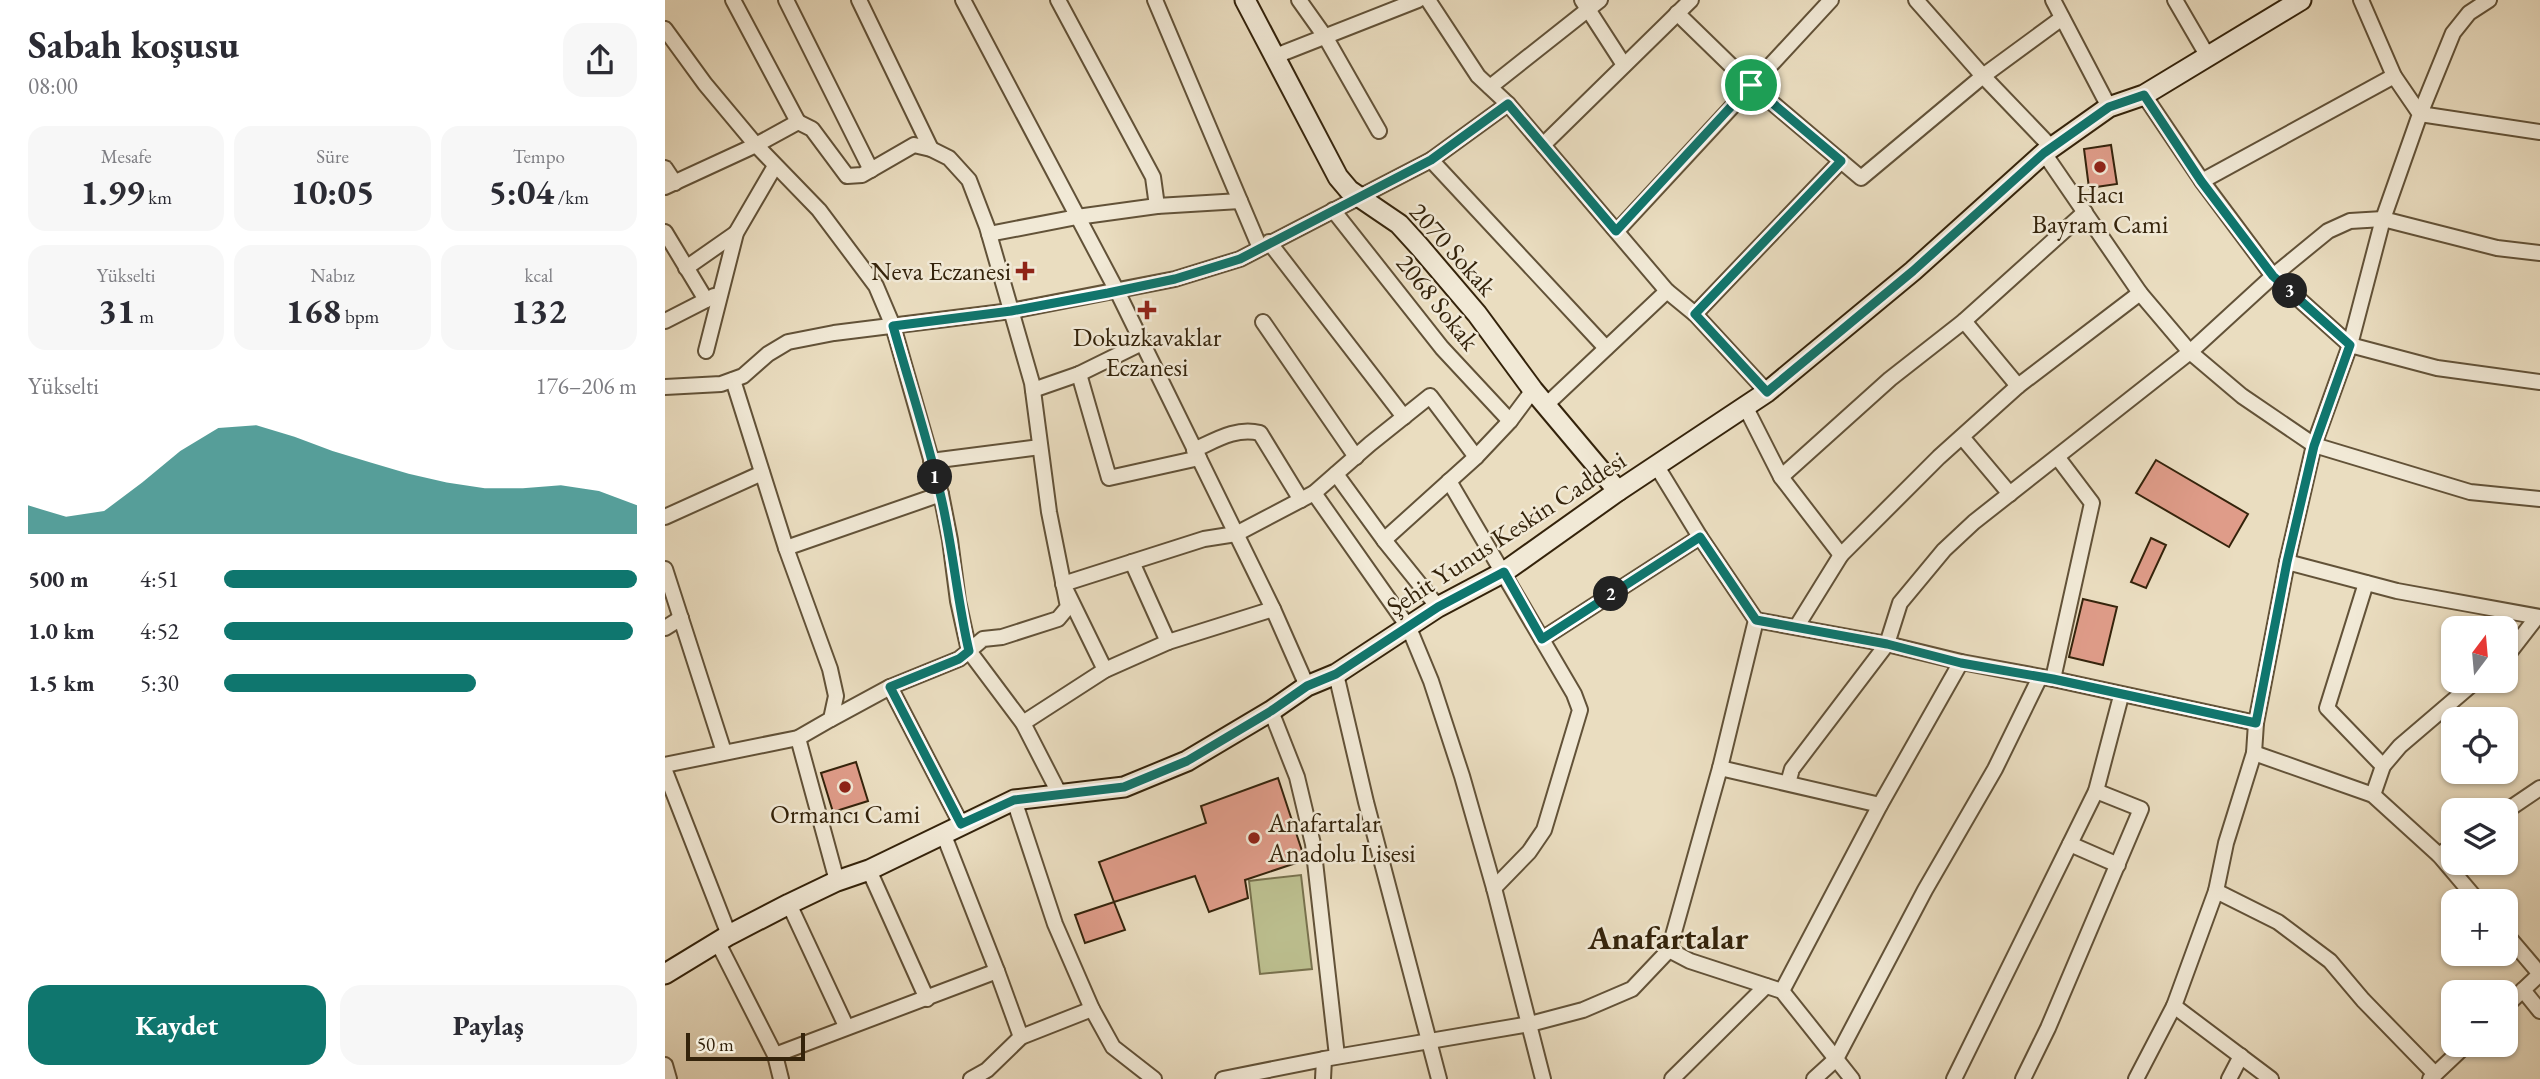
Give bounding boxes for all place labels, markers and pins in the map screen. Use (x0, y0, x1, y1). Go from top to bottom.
pin (1721, 55, 1781, 115)
marker: Hacı Bayram Cami (2092, 159, 2108, 175)
place label: Hacı Bayram Cami (2032, 177, 2168, 241)
place label: Neva Eczanesi (871, 254, 1011, 288)
marker: Neva Eczanesi (1017, 263, 1033, 279)
pin: 3 (2273, 274, 2307, 308)
marker: Dokuzkavaklar Eczanesi (1139, 302, 1155, 318)
place label: Dokuzkavaklar Eczanesi (1073, 320, 1222, 384)
pin: 1 (917, 460, 953, 494)
pin: 2 (1593, 576, 1629, 612)
marker: Ormancı Cami (837, 779, 853, 795)
place label: Ormancı Cami (770, 797, 920, 831)
place label: Anafartalar Anadolu Lisesi (1267, 806, 1416, 870)
marker: Anafartalar Anadolu Lisesi (1246, 830, 1262, 846)

